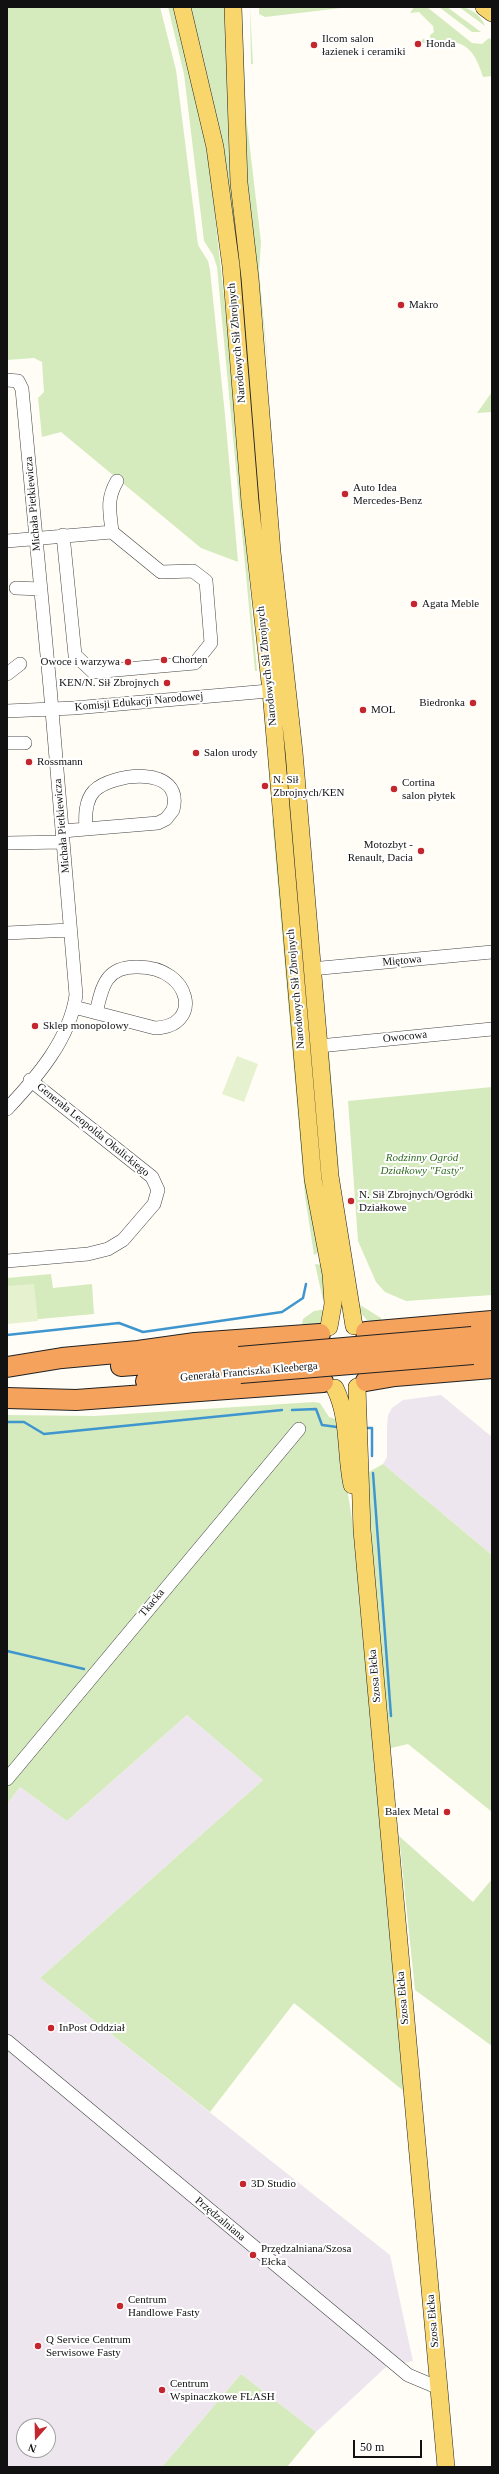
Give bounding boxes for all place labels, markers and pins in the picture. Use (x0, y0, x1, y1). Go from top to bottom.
place label: Ilcom salon łazienek i ceramiki (322, 32, 406, 58)
place label: Honda (426, 37, 455, 51)
marker: Honda (413, 39, 423, 49)
marker: Ilcom salon łazienek i ceramiki (309, 40, 319, 50)
place label: Makro (409, 298, 438, 312)
marker: Makro (396, 300, 406, 310)
place label: Auto Idea Mercedes-Benz (353, 481, 422, 507)
marker: Auto Idea Mercedes-Benz (340, 489, 350, 499)
place label: Agata Meble (422, 597, 479, 611)
marker: Agata Meble (409, 599, 419, 609)
place label: Chorten (172, 653, 207, 667)
place label: Owoce i warzywa (41, 655, 120, 669)
marker: Chorten (159, 655, 169, 665)
marker: Owoce i warzywa (123, 657, 133, 667)
place label: KEN/N. Sił Zbrojnych (59, 676, 159, 690)
marker: KEN/N. Sił Zbrojnych (162, 678, 172, 688)
place label: Biedronka (419, 696, 465, 710)
marker: Biedronka (468, 698, 478, 708)
place label: MOL (371, 703, 395, 717)
marker: MOL (358, 705, 368, 715)
place label: Salon urody (204, 746, 257, 760)
marker: Salon urody (191, 748, 201, 758)
place label: Rossmann (37, 755, 83, 769)
marker: Rossmann (24, 757, 34, 767)
place label: N. Sił Zbrojnych/KEN (273, 773, 344, 799)
place label: Cortina salon płytek (402, 776, 455, 802)
marker: N. Sił Zbrojnych/KEN (260, 781, 270, 791)
marker: Cortina salon płytek (389, 784, 399, 794)
place label: Motozbyt - Renault, Dacia (348, 838, 413, 864)
marker: Motozbyt - Renault, Dacia (416, 846, 426, 856)
place label: Sklep monopolowy (43, 1019, 129, 1033)
marker: Sklep monopolowy (30, 1021, 40, 1031)
place label: N. Sił Zbrojnych/Ogródki Działkowe (359, 1188, 473, 1214)
marker: N. Sił Zbrojnych/Ogródki Działkowe (346, 1196, 356, 1206)
place label: Balex Metal (385, 1805, 439, 1819)
marker: Balex Metal (442, 1807, 452, 1817)
place label: InPost Oddział (59, 2021, 125, 2035)
marker: InPost Oddział (46, 2023, 56, 2033)
place label: 3D Studio (251, 2177, 296, 2191)
marker: 3D Studio (238, 2179, 248, 2189)
place label: Przędzalniana/Szosa Ełcka (261, 2242, 351, 2268)
marker: Przędzalniana/Szosa Ełcka (248, 2250, 258, 2260)
place label: Centrum Handlowe Fasty (128, 2293, 200, 2319)
marker: Centrum Handlowe Fasty (115, 2301, 125, 2311)
place label: Q Service Centrum Serwisowe Fasty (46, 2333, 131, 2359)
marker: Q Service Centrum Serwisowe Fasty (33, 2341, 43, 2351)
place label: Centrum Wspinaczkowe FLASH (170, 2377, 275, 2403)
marker: Centrum Wspinaczkowe FLASH (157, 2385, 167, 2395)

